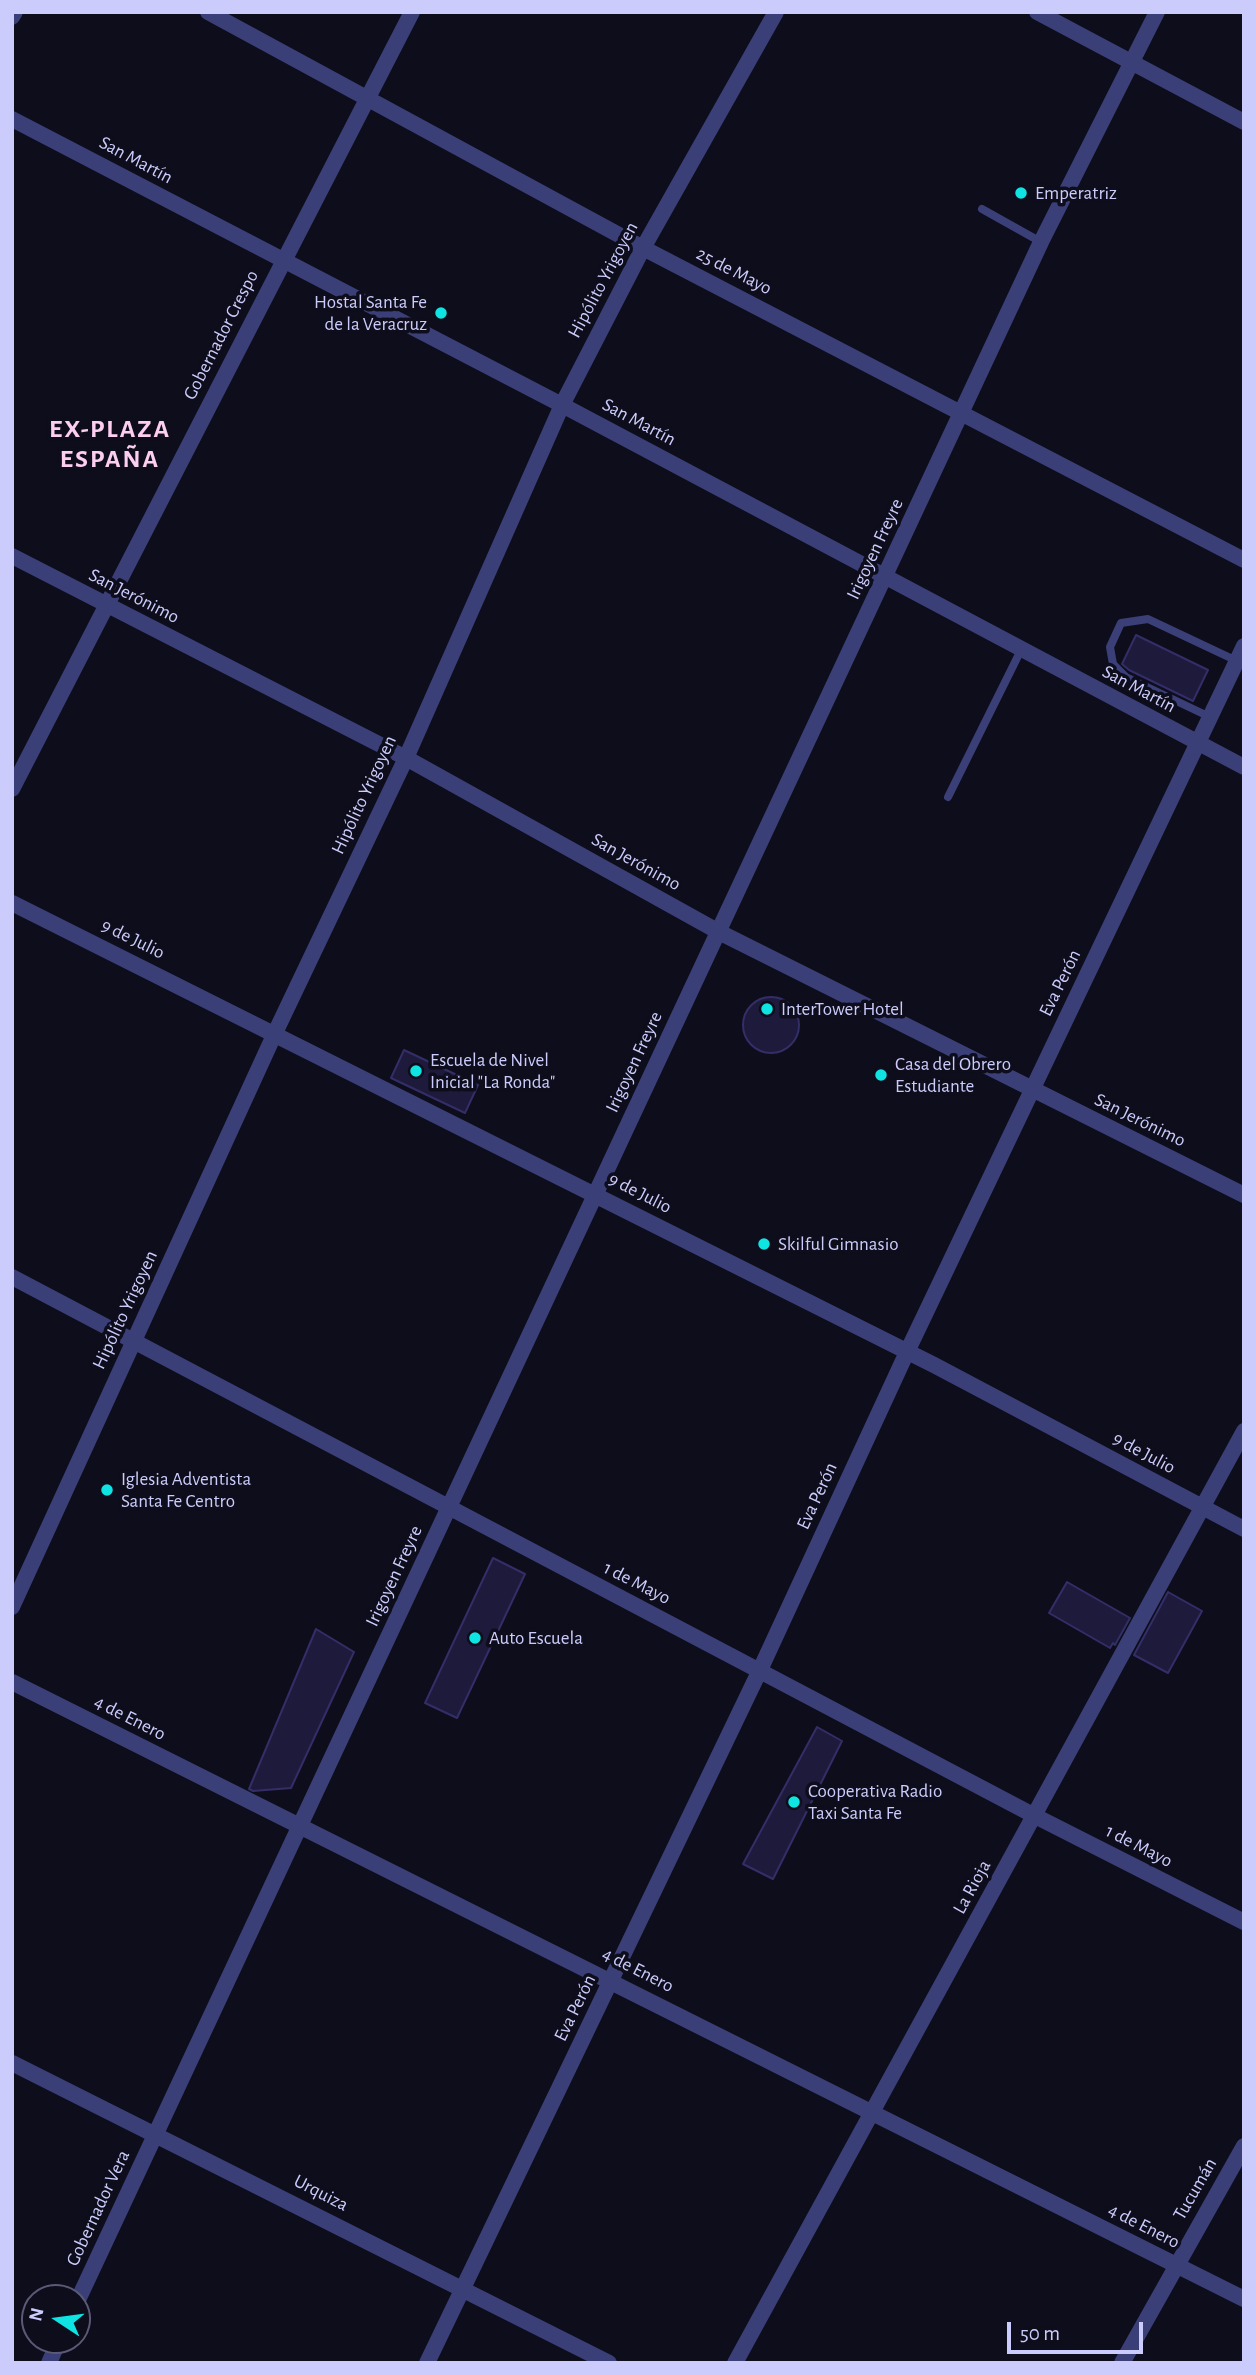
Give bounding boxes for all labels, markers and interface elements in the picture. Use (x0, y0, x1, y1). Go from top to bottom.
street label: San Martín (95, 131, 177, 189)
place label: Emperatriz (1035, 182, 1117, 204)
marker: Emperatriz (1013, 185, 1029, 201)
street label: Hipólito Yrigoyen (563, 218, 643, 342)
street label: 25 de Mayo (692, 242, 776, 300)
street label: Gobernador Crespo (179, 266, 263, 404)
place label: Hostal Santa Fe de la Veracruz (314, 291, 427, 335)
marker: Hostal Santa Fe de la Veracruz (433, 305, 449, 321)
street label: San Martín (598, 393, 680, 451)
district label: EX-PLAZA ESPAÑA (50, 413, 170, 474)
street label: Irigoyen Freyre (842, 495, 908, 603)
street label: San Jerónimo (85, 563, 183, 629)
street label: San Martín (1098, 660, 1180, 718)
street label: Hipólito Yrigoyen (327, 732, 401, 858)
street label: San Jerónimo (587, 828, 685, 896)
street label: 9 de Julio (98, 914, 168, 964)
street label: Eva Perón (1034, 946, 1086, 1020)
place label: InterTower Hotel (781, 998, 904, 1020)
marker: InterTower Hotel (759, 1001, 775, 1017)
street label: Irigoyen Freyre (601, 1008, 667, 1116)
place label: Escuela de Nivel Inicial "La Ronda" (430, 1049, 555, 1093)
place label: Casa del Obrero Estudiante (895, 1053, 1011, 1097)
marker: Escuela de Nivel Inicial "La Ronda" (408, 1063, 424, 1079)
marker: Casa del Obrero Estudiante (873, 1067, 889, 1083)
street label: San Jerónimo (1091, 1088, 1189, 1152)
street label: 9 de Julio (605, 1167, 675, 1219)
place label: Skilful Gimnasio (778, 1233, 899, 1255)
marker: Skilful Gimnasio (756, 1236, 772, 1252)
street label: Hipólito Yrigoyen (88, 1247, 162, 1373)
street label: 9 de Julio (1109, 1427, 1179, 1479)
street label: Eva Perón (792, 1459, 842, 1533)
place label: Iglesia Adventista Santa Fe Centro (121, 1468, 251, 1512)
marker: Iglesia Adventista Santa Fe Centro (99, 1482, 115, 1498)
street label: Irigoyen Freyre (361, 1522, 427, 1630)
street label: 1 de Mayo (600, 1557, 674, 1609)
place label: Auto Escuela (489, 1627, 583, 1649)
marker: Auto Escuela (467, 1630, 483, 1646)
street label: 4 de Enero (91, 1690, 169, 1746)
place label: Cooperativa Radio Taxi Santa Fe (808, 1780, 942, 1824)
marker: Cooperativa Radio Taxi Santa Fe (786, 1794, 802, 1810)
street label: 1 de Mayo (1102, 1820, 1176, 1872)
street label: La Rioja (948, 1856, 996, 1918)
street label: 4 de Enero (599, 1942, 677, 1998)
street label: Eva Perón (549, 1971, 601, 2045)
street label: Gobernador Vera (61, 2146, 135, 2270)
street label: Tucumán (1168, 2154, 1222, 2224)
street label: Urquiza (290, 2170, 352, 2216)
street label: 4 de Enero (1105, 2198, 1183, 2254)
north arrow (21, 2284, 91, 2354)
text: N (26, 2306, 48, 2323)
scale bar (1011, 2308, 1148, 2352)
text: 50 m (1020, 2323, 1060, 2344)

